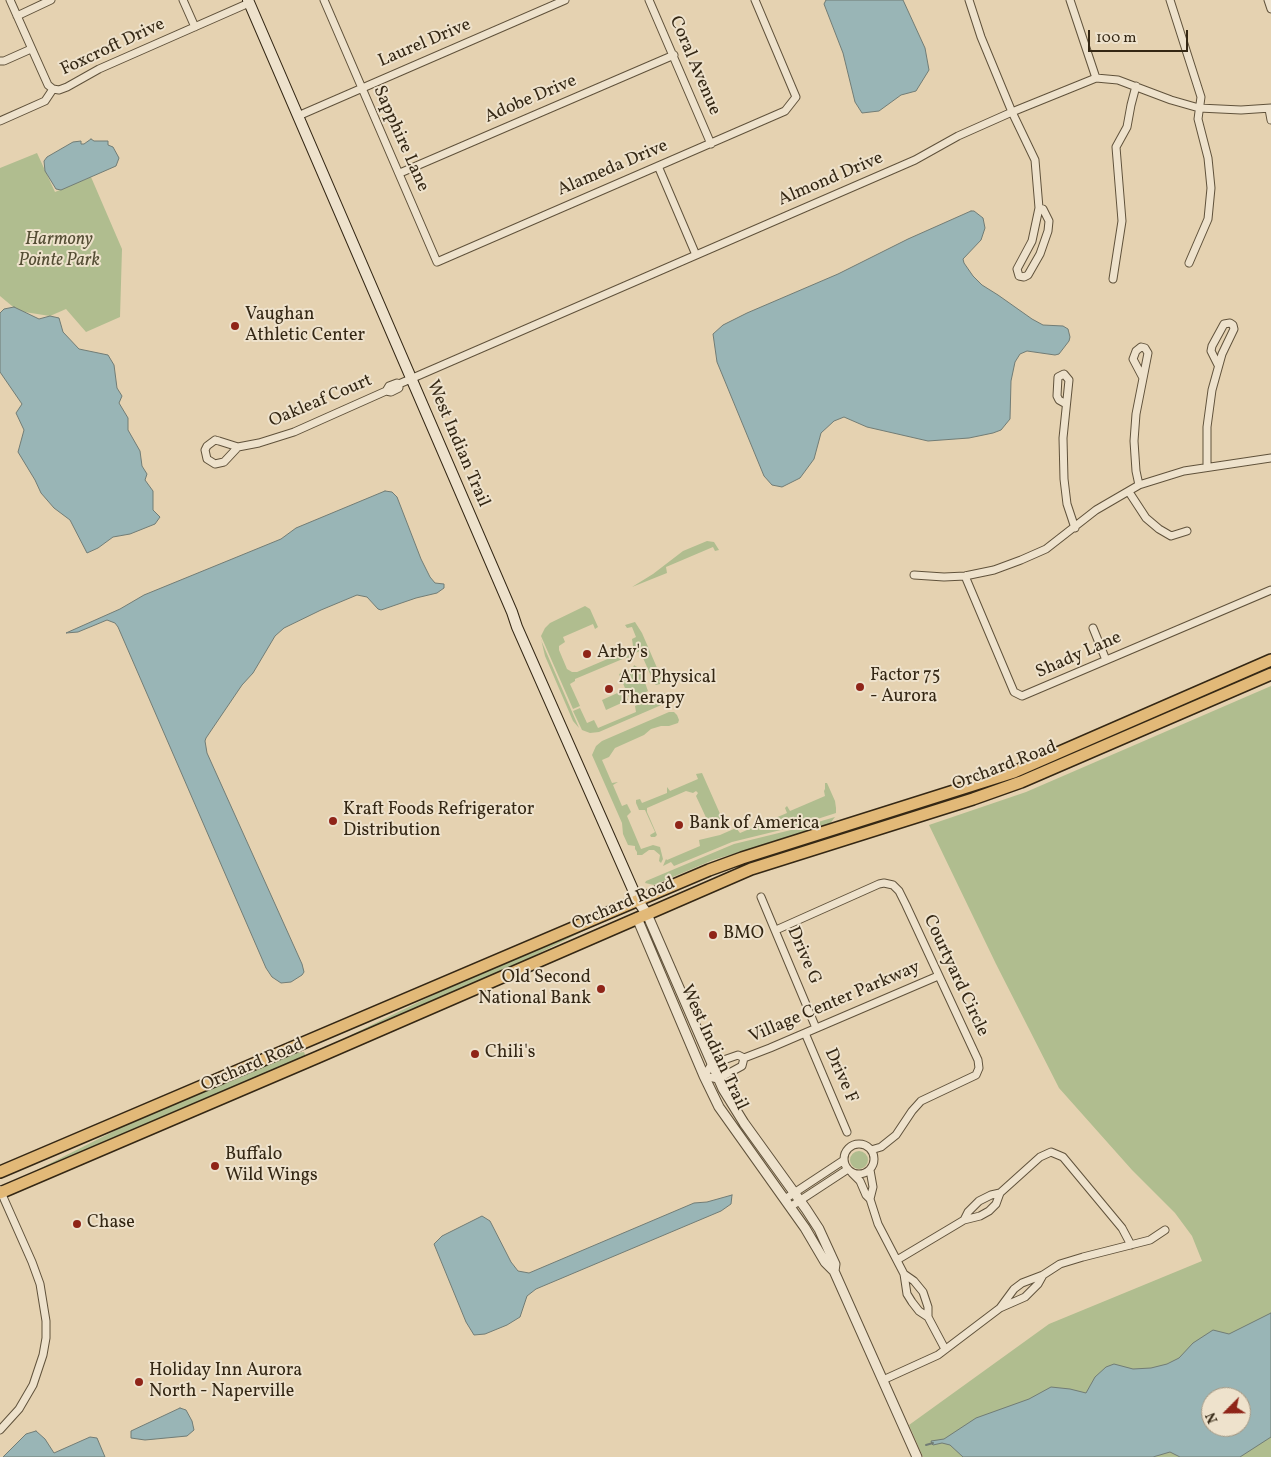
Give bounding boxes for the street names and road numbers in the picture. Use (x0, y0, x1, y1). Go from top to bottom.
street label: Coral Avenue (663, 13, 725, 119)
street label: Foxcroft Drive (57, 14, 169, 82)
street label: Laurel Drive (376, 15, 474, 73)
street label: Adobe Drive (482, 71, 580, 129)
street label: Sapphire Lane (367, 83, 433, 195)
street label: Alameda Drive (554, 136, 672, 202)
street label: Almond Drive (775, 148, 887, 212)
street label: Oakleaf Court (266, 371, 376, 433)
street label: West Indian Trail (421, 377, 493, 511)
street label: Shady Lane (1033, 628, 1125, 684)
street label: Orchard Road (950, 737, 1060, 797)
street label: Orchard Road (569, 874, 679, 936)
street label: Courtyard Circle (917, 912, 993, 1040)
street label: Drive G (781, 924, 825, 988)
street label: Village Center Parkway (746, 957, 924, 1049)
street label: West Indian Trail (674, 982, 752, 1114)
street label: Orchard Road (198, 1035, 308, 1097)
street label: Drive F (818, 1045, 862, 1107)

